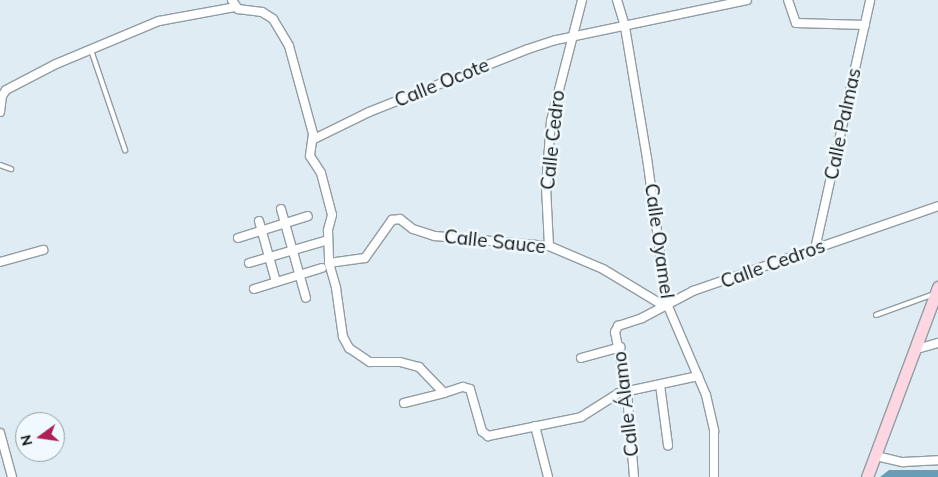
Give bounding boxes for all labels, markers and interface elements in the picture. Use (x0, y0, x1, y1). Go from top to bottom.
street label: Calle Ocote (391, 54, 493, 112)
street label: Calle Palmas (820, 66, 866, 182)
street label: Calle Cedro (536, 89, 570, 191)
street label: Calle Oyamel (640, 182, 678, 300)
street label: Calle Sauce (443, 225, 547, 259)
street label: Calle Cedros (718, 235, 828, 293)
street label: Calle Álamo (608, 350, 644, 458)
north arrow (15, 412, 65, 462)
text: N (16, 433, 36, 448)

